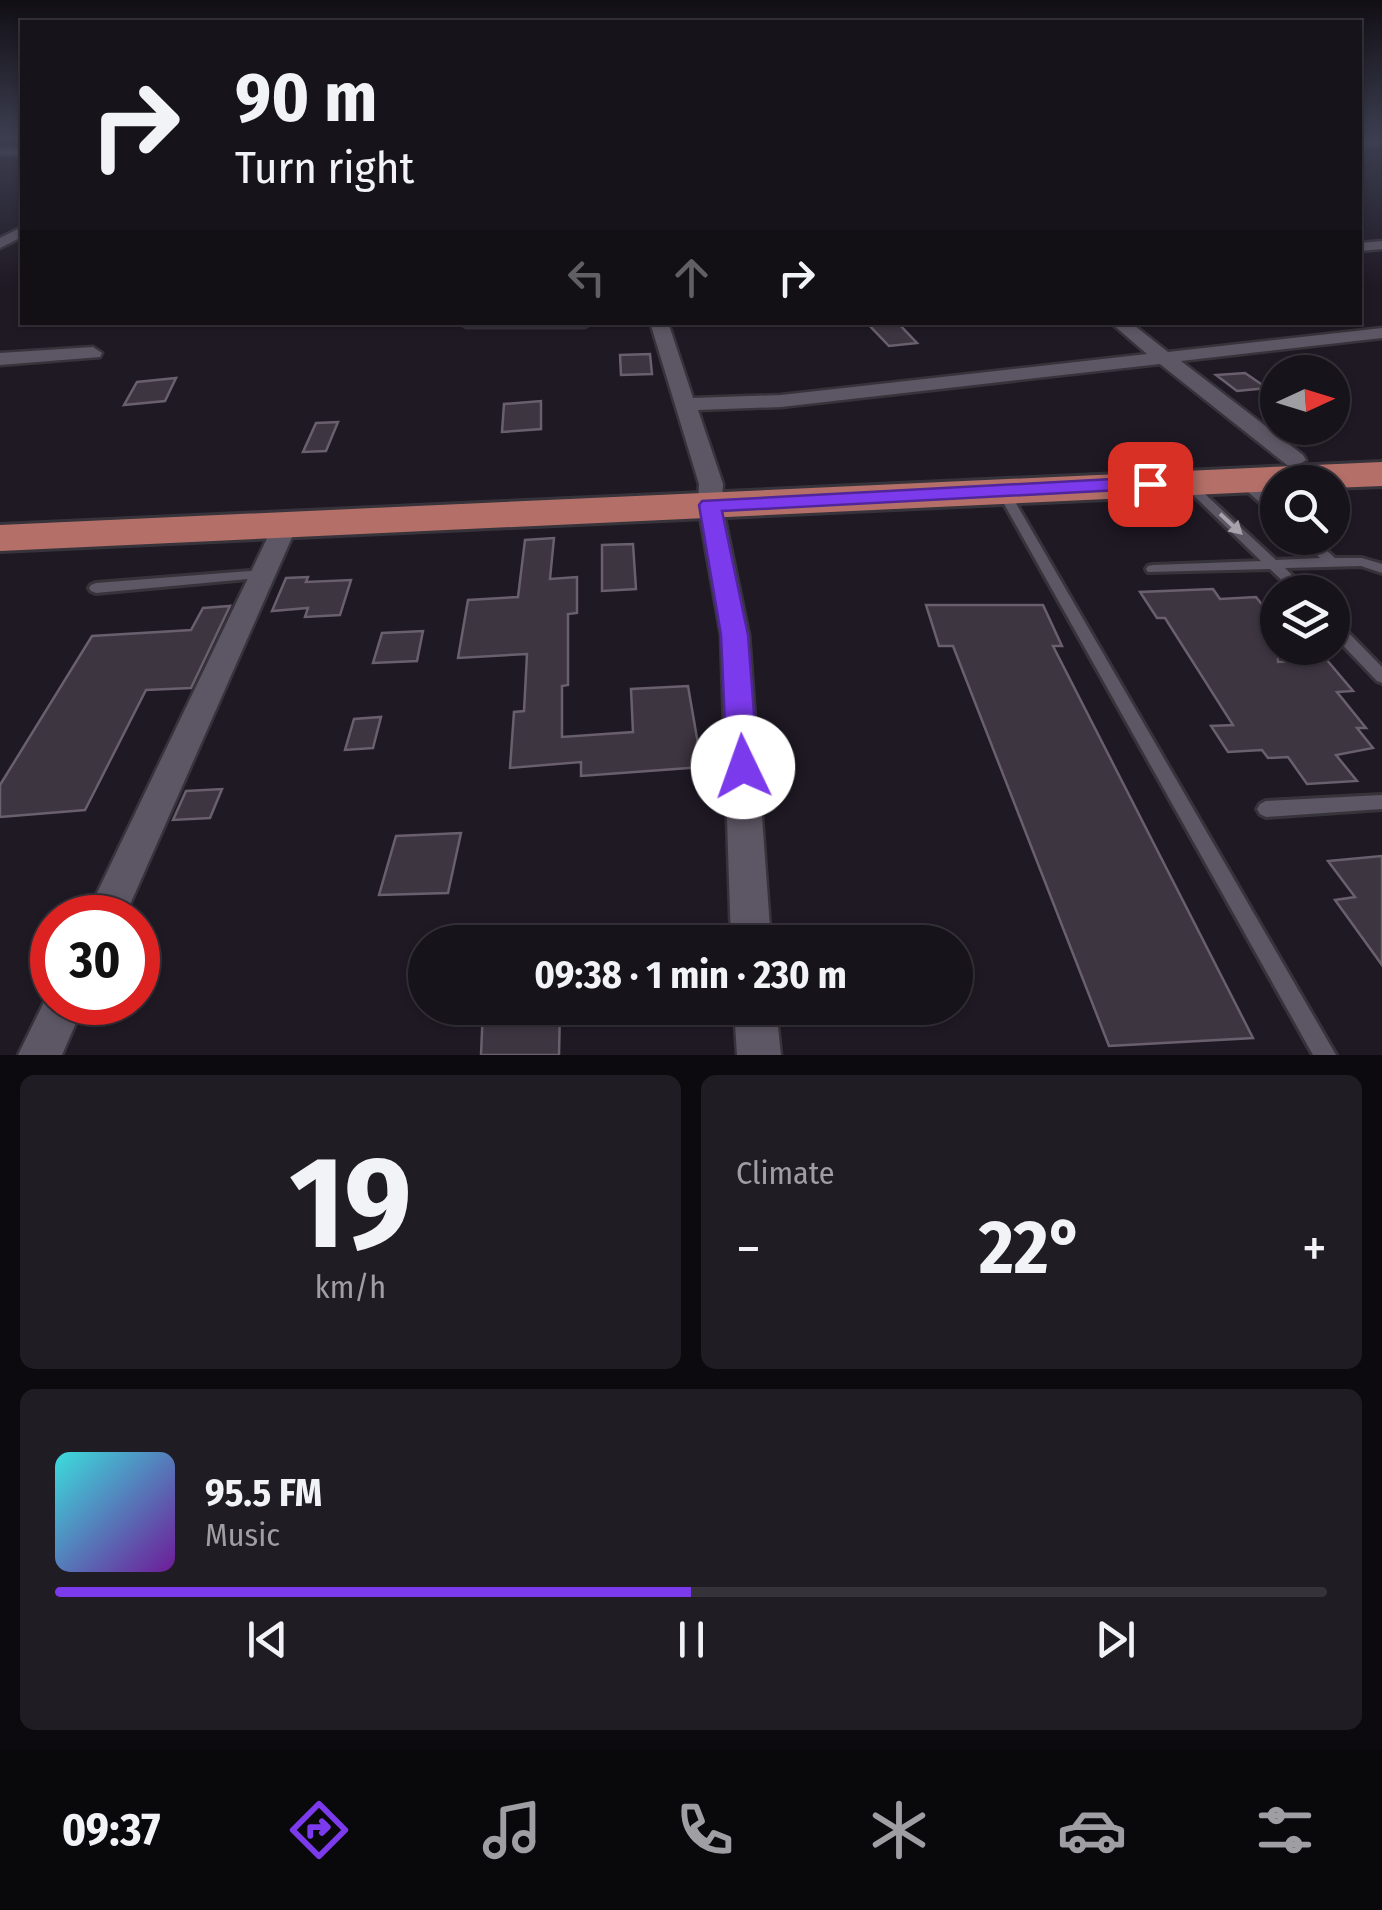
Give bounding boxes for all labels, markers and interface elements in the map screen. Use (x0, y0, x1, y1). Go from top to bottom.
text: 90 m (235, 56, 377, 140)
icon: right (70, 60, 200, 190)
text: Turn right (235, 141, 414, 195)
icon: left (559, 250, 614, 305)
icon: ahead (664, 250, 719, 305)
icon: right (769, 250, 824, 305)
north arrow (1260, 355, 1350, 445)
map controls (1260, 355, 1350, 665)
pin (1108, 442, 1193, 527)
icon: arrive (1123, 457, 1178, 512)
button: search (1260, 465, 1350, 555)
one-way arrow (1218, 512, 1243, 534)
button: layers (1260, 575, 1350, 665)
position arrow (691, 715, 795, 819)
speed limit sign: 30 (30, 895, 160, 1025)
text: 09:38 · 1 min · 230 m (534, 952, 847, 998)
text: 19 (289, 1125, 412, 1281)
text: Climate (736, 1154, 835, 1192)
text: 22° (979, 1203, 1084, 1293)
text: − (736, 1216, 761, 1282)
text: + (1302, 1216, 1327, 1282)
text: km/h (315, 1268, 386, 1306)
text: 95.5 FM (205, 1470, 322, 1516)
text: Music (205, 1516, 280, 1554)
icon: previous (240, 1612, 295, 1667)
icon: pause (664, 1612, 719, 1667)
icon: next (1088, 1612, 1143, 1667)
icon: directions (284, 1795, 354, 1865)
icon: music (477, 1795, 547, 1865)
icon: phone (670, 1795, 740, 1865)
icon: climate (864, 1795, 934, 1865)
icon: car (1057, 1795, 1127, 1865)
icon: filters (1250, 1795, 1320, 1865)
text: 09:37 (62, 1803, 160, 1857)

